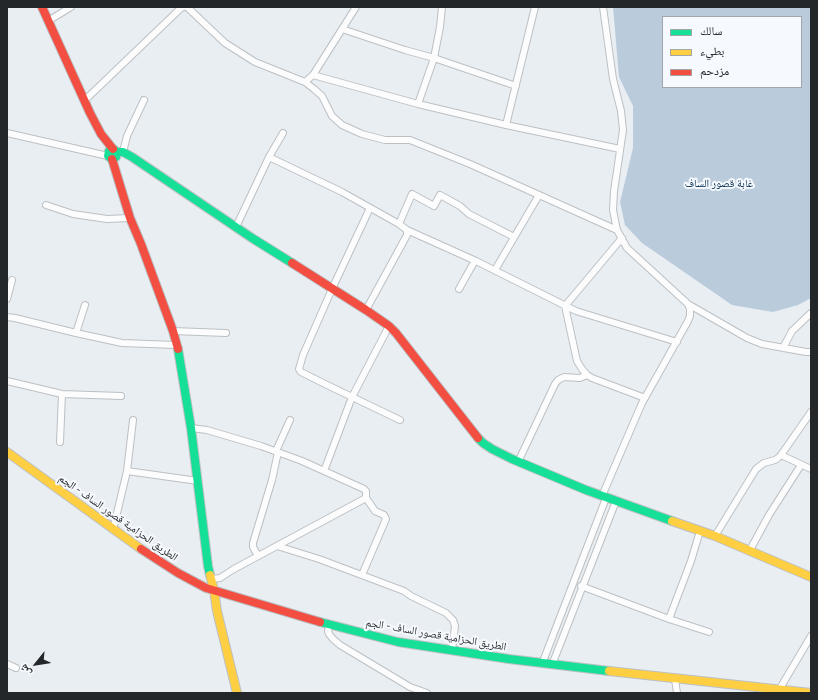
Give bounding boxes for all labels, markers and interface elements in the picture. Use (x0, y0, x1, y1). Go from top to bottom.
legend (662, 16, 802, 88)
text: سالك (700, 24, 722, 38)
text: بطيء (700, 44, 724, 58)
text: مزدحم (700, 64, 729, 78)
park label: غابة قصور الساف (685, 177, 753, 191)
street label: الطريق الحزامية قصور الساف - الجم (56, 472, 180, 564)
street label: الطريق الحزامية قصور الساف - الجم (365, 616, 507, 654)
north arrow (16, 644, 56, 684)
text: ش (17, 662, 34, 679)

